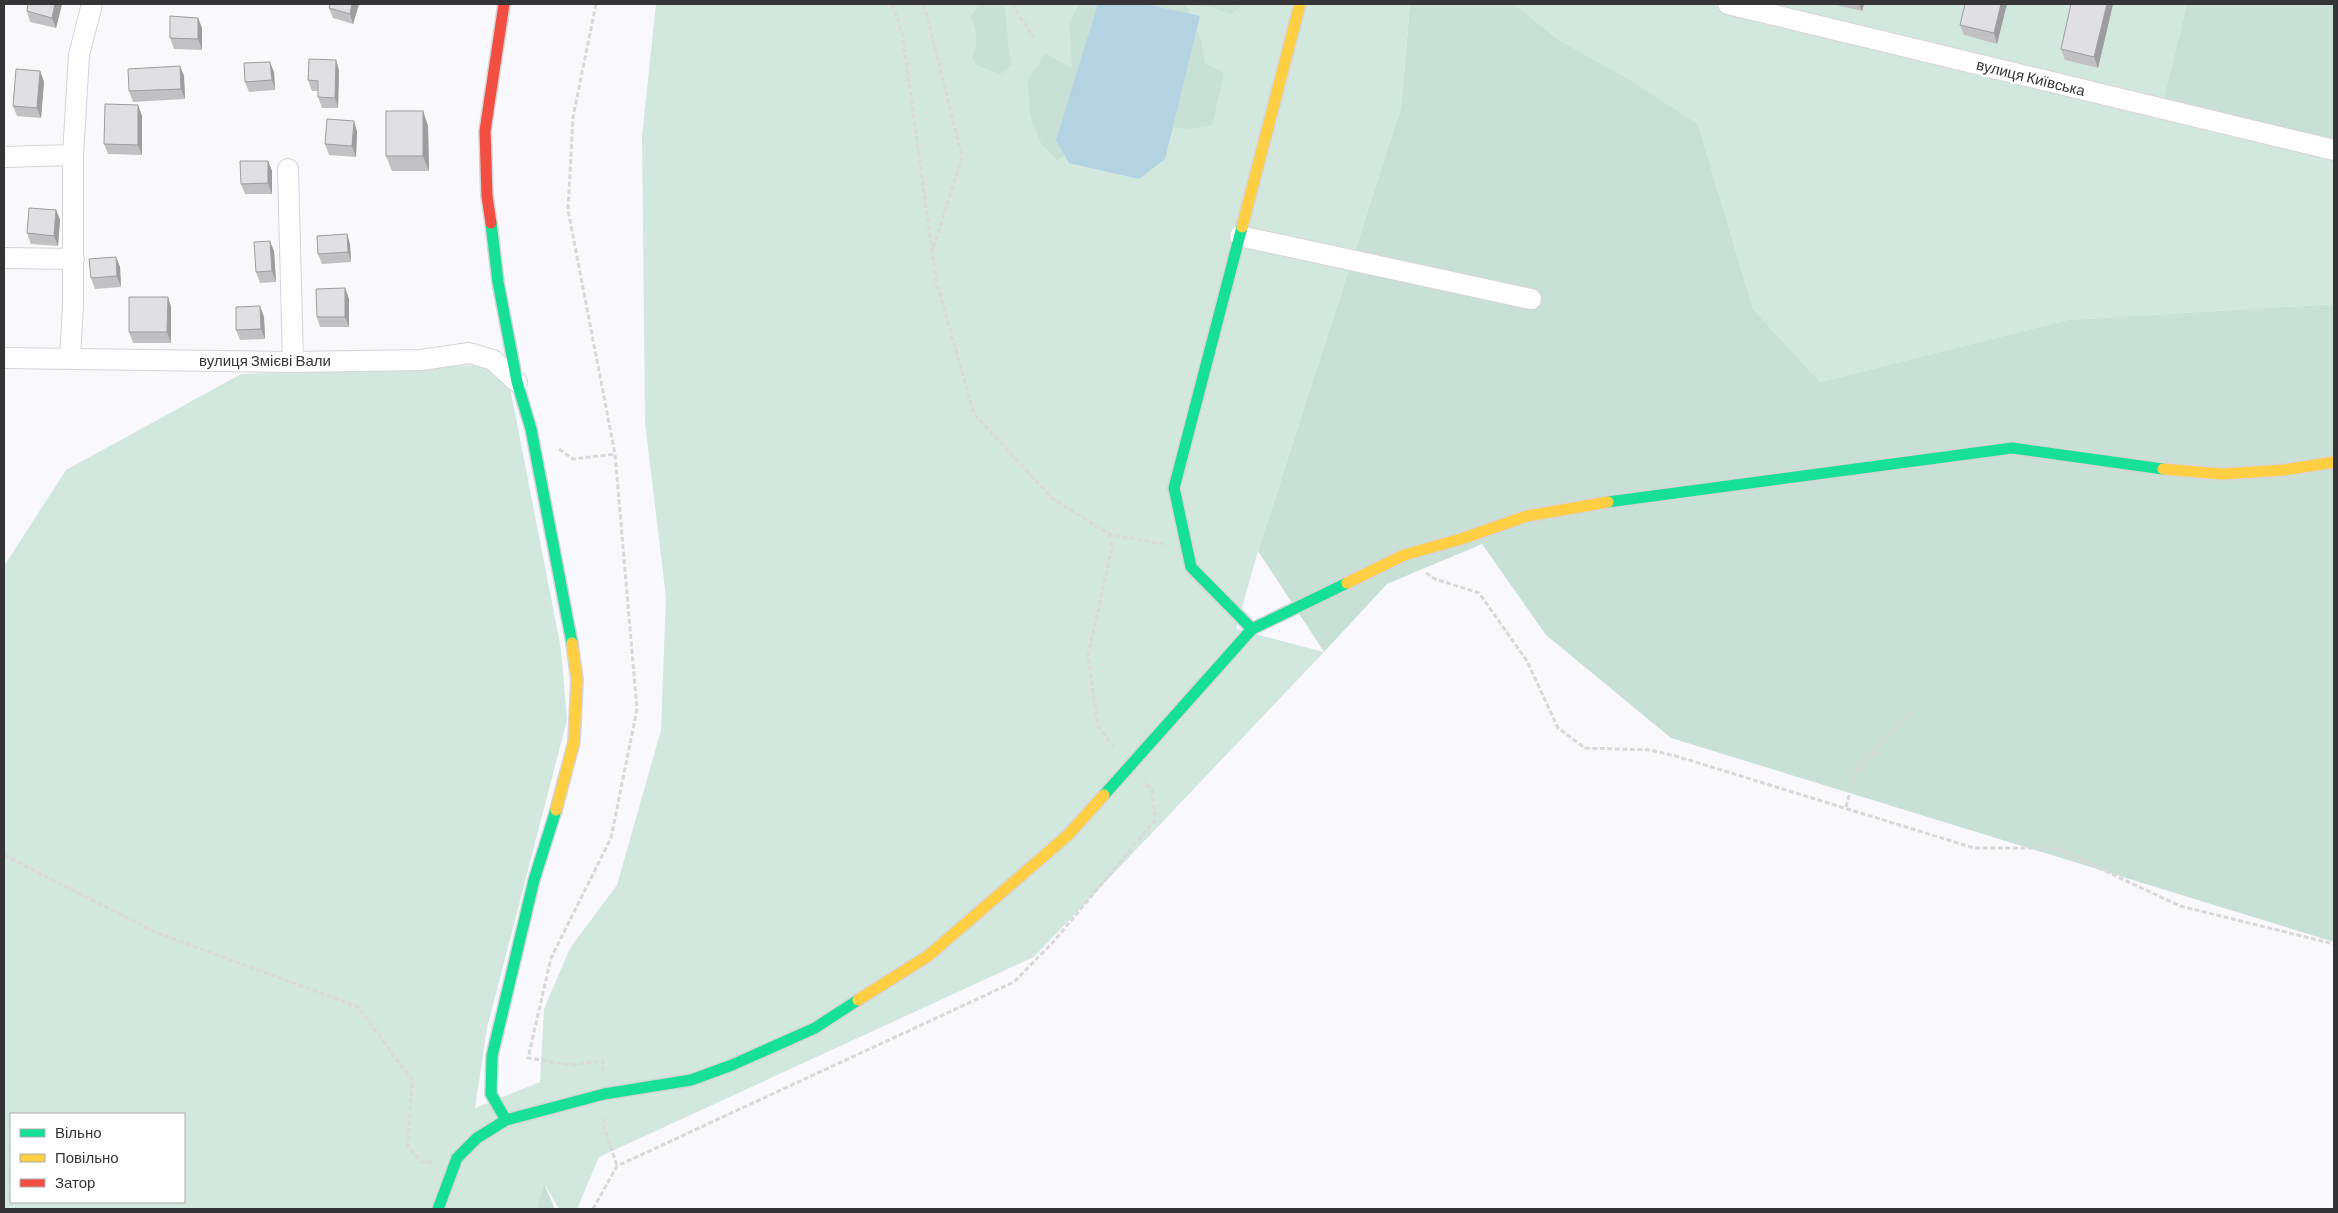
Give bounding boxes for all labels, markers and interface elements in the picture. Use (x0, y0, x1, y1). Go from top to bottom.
street label: вулиця Київська (1975, 55, 2088, 99)
street label: вулиця Змієві Вали (199, 351, 331, 369)
legend (10, 1113, 185, 1203)
text: Вільно (55, 1123, 102, 1141)
text: Повільно (55, 1148, 119, 1166)
text: Затор (55, 1173, 95, 1191)

